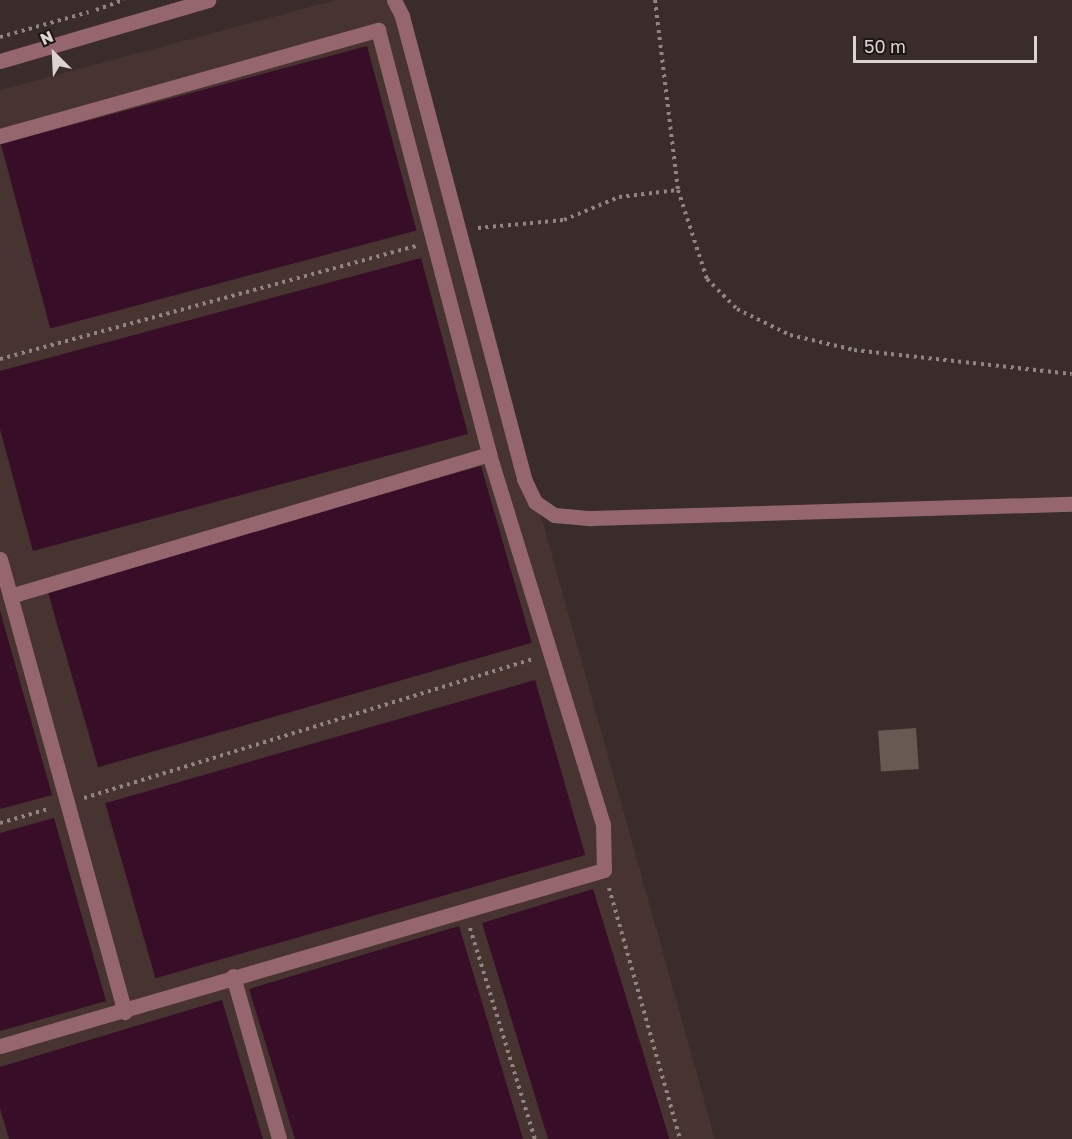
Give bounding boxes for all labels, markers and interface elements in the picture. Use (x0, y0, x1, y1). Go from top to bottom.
north arrow (24, 24, 84, 84)
scale bar (856, 24, 1040, 62)
text: N (37, 26, 56, 49)
text: 50 m (864, 35, 906, 57)

